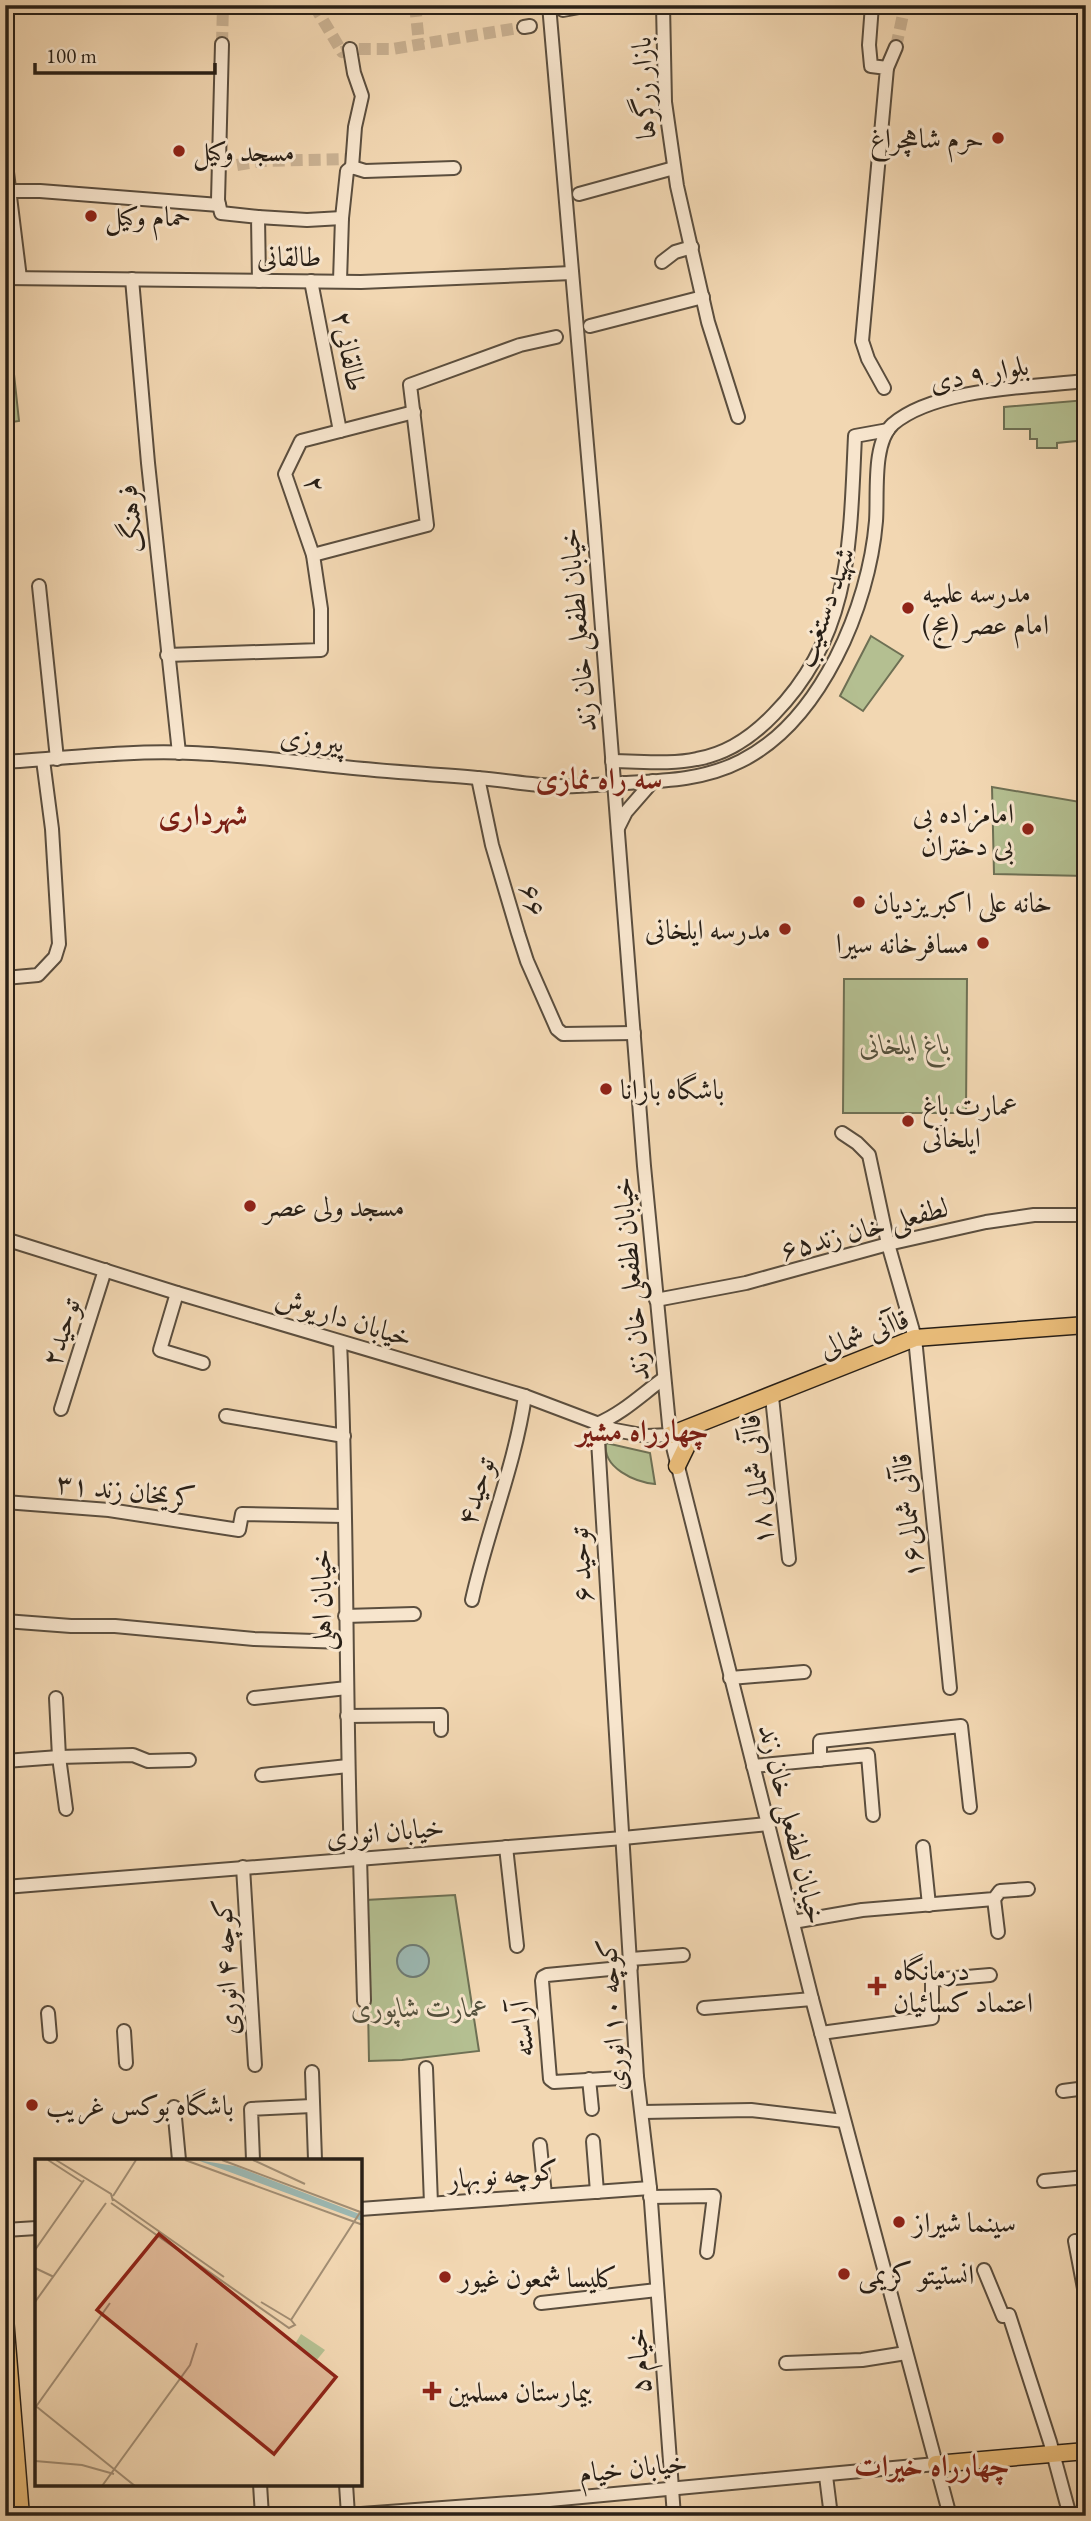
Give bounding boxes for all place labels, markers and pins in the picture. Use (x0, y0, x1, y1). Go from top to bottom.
place label: حرم شاهچراغ (870, 120, 984, 163)
marker: حرم شاهچراغ (990, 130, 1006, 146)
place label: مسجد وکیل (193, 133, 295, 171)
marker: مسجد وکیل (171, 143, 187, 159)
place label: حمام وکیل (105, 198, 191, 241)
marker: حمام وکیل (83, 208, 99, 224)
place label: مدرسه علمیه امام عصر (عج) (922, 574, 1049, 649)
marker: مدرسه علمیه امام عصر (عج) (900, 600, 916, 616)
place label: امامزاده بی بی دختران (913, 795, 1014, 865)
marker: امامزاده بی بی دختران (1020, 821, 1036, 837)
place label: خانه علی اکبر یزدیان (873, 884, 1052, 923)
marker: خانه علی اکبر یزدیان (851, 894, 867, 910)
place label: مدرسه ایلخانی (645, 911, 771, 947)
marker: مدرسه ایلخانی (777, 921, 793, 937)
place label: مسافرخانه سیرا (836, 925, 969, 961)
marker: مسافرخانه سیرا (975, 935, 991, 951)
place label: باشگاه بارانا (620, 1071, 724, 1107)
marker: باشگاه بارانا (598, 1081, 614, 1097)
place label: عمارت باغ ایلخانی (922, 1087, 1018, 1155)
marker: عمارت باغ ایلخانی (900, 1113, 916, 1129)
place label: مسجد ولی عصر (261, 1188, 405, 1225)
marker: مسجد ولی عصر (242, 1198, 258, 1214)
place label: درمانگاه اعتماد کسائیان (893, 1952, 1033, 2020)
marker: درمانگاه اعتماد کسائیان (867, 1976, 887, 1996)
place label: باشگاه بوکس غریب (46, 2087, 234, 2125)
marker: باشگاه بوکس غریب (24, 2097, 40, 2113)
place label: سینما شیراز (910, 2204, 1016, 2240)
marker: سینما شیراز (891, 2214, 907, 2230)
place label: انستیتو کریمی (858, 2256, 974, 2294)
place label: کلیسا شمعون غیور (456, 2259, 618, 2295)
marker: انستیتو کریمی (836, 2266, 852, 2282)
marker: کلیسا شمعون غیور (437, 2269, 453, 2285)
place label: بیمارستان مسلمین (448, 2373, 592, 2409)
marker: بیمارستان مسلمین (422, 2381, 442, 2401)

